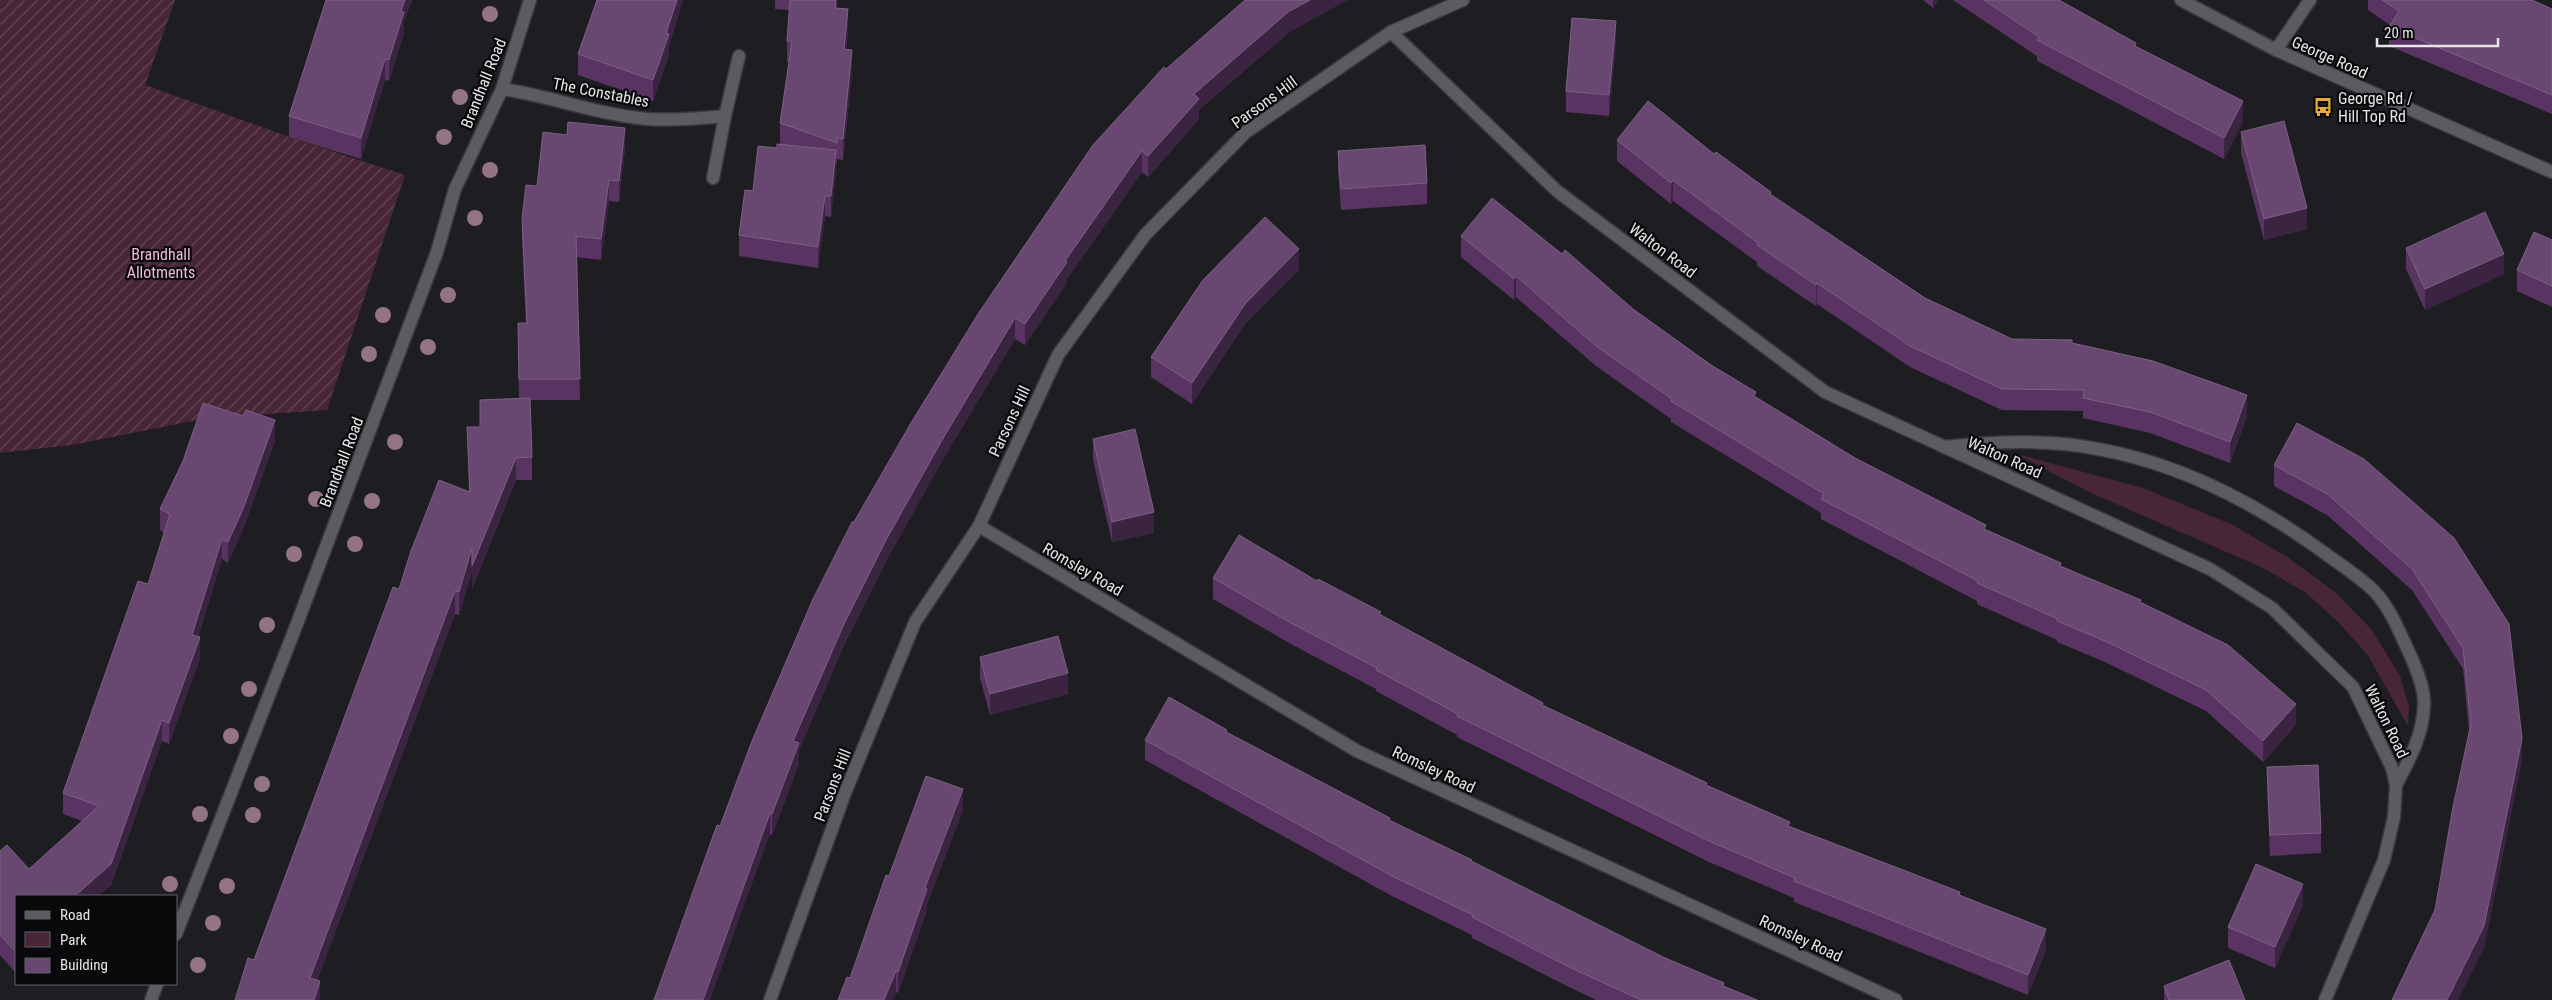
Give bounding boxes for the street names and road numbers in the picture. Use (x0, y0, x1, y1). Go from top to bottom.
street label: George Road (2289, 32, 2371, 83)
street label: Brandhall Road (457, 36, 510, 131)
street label: Parsons Hill (1228, 72, 1301, 133)
street label: The Constables (551, 74, 651, 111)
street label: Walton Road (1625, 219, 1700, 282)
street label: Parsons Hill (985, 383, 1034, 460)
street label: Brandhall Road (316, 414, 367, 510)
street label: Walton Road (1965, 433, 2045, 482)
street label: Romsley Road (1039, 539, 1126, 600)
street label: Walton Road (2361, 681, 2412, 761)
street label: Romsley Road (1389, 742, 1478, 797)
street label: Parsons Hill (810, 746, 855, 824)
street label: Romsley Road (1756, 911, 1845, 966)

